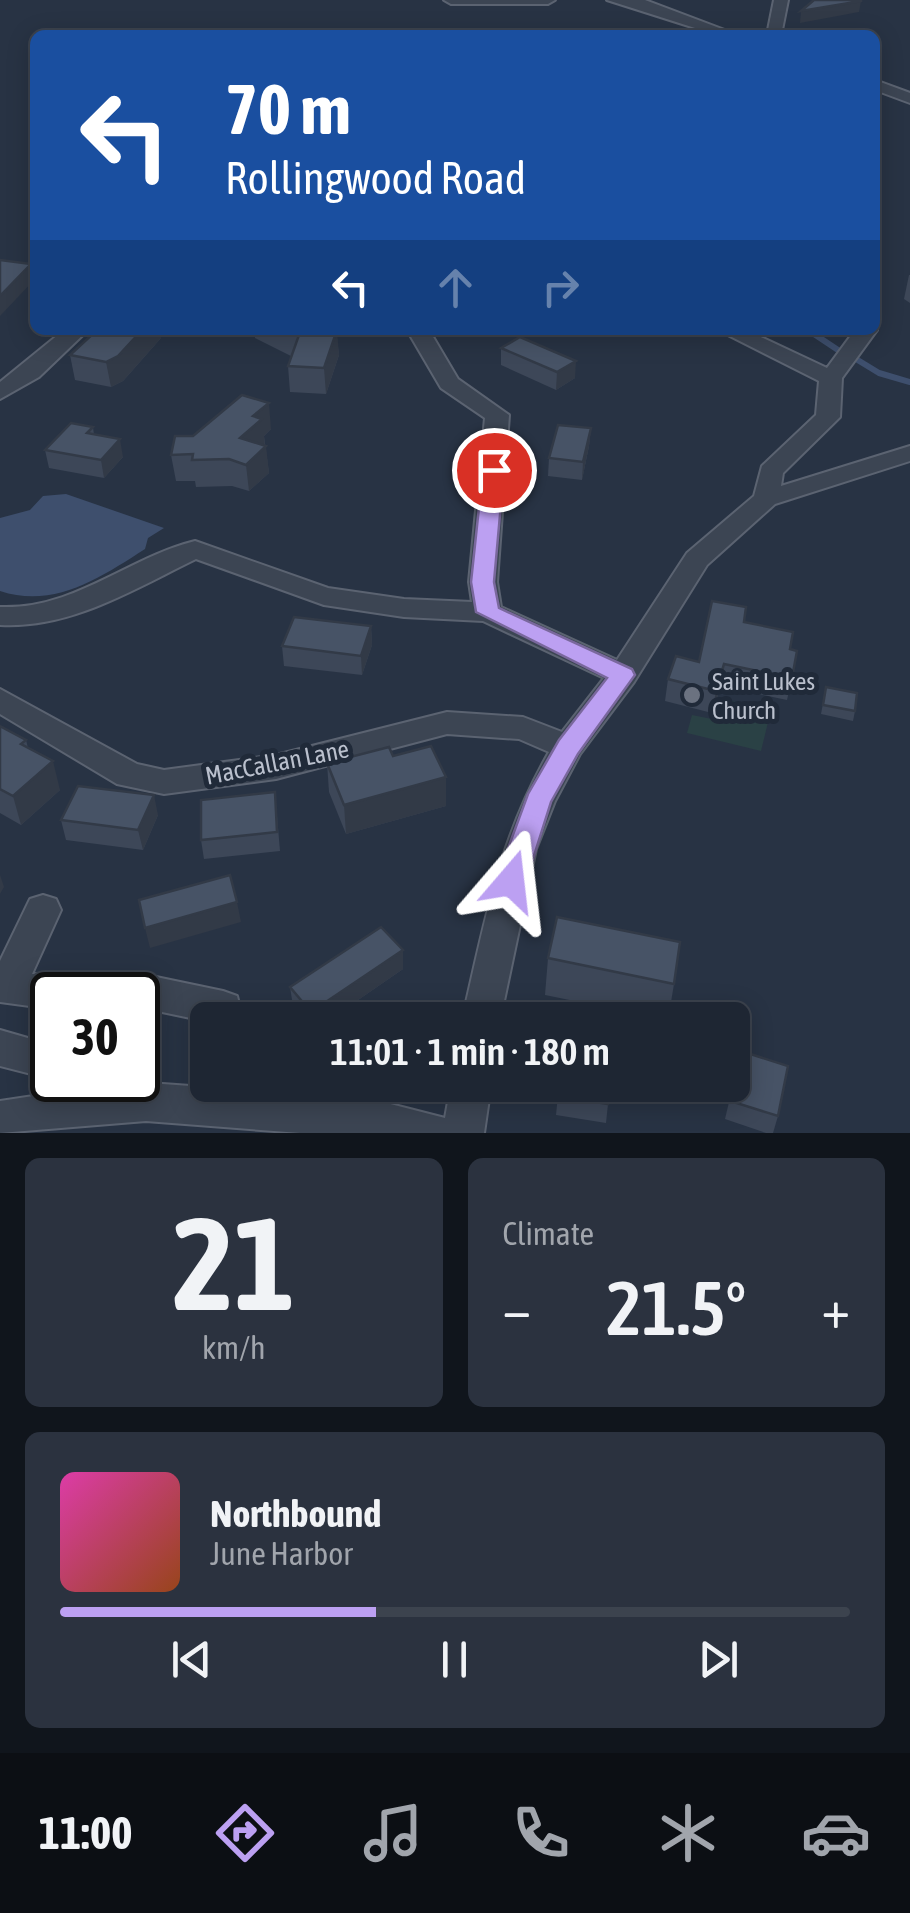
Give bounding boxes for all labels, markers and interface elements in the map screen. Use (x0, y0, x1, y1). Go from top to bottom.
text: 70 m (225, 69, 351, 149)
icon: left (60, 70, 190, 200)
text: Rollingwood Road (225, 152, 526, 204)
icon: left (323, 260, 378, 315)
icon: ahead (428, 260, 483, 315)
icon: right (533, 260, 588, 315)
pin (452, 428, 537, 513)
icon: arrive (467, 443, 522, 498)
place label: Saint Lukes Church (712, 667, 815, 724)
marker: Saint Lukes Church (681, 684, 703, 706)
street label: MacCallan Lane (203, 734, 351, 790)
position arrow (459, 829, 563, 933)
speed limit sign: 30 (30, 972, 160, 1102)
text: 11:01 · 1 min · 180 m (330, 1030, 610, 1073)
text: 21 (173, 1189, 295, 1338)
text: Climate (503, 1215, 594, 1252)
text: 21.5° (606, 1265, 746, 1351)
text: − (503, 1277, 531, 1340)
text: + (821, 1277, 850, 1340)
text: km/h (202, 1329, 265, 1366)
text: Northbound (210, 1492, 381, 1535)
text: June Harbor (210, 1535, 353, 1572)
icon: previous (164, 1632, 219, 1687)
icon: pause (427, 1632, 482, 1687)
icon: next (691, 1632, 746, 1687)
icon: directions (210, 1798, 280, 1868)
icon: music (358, 1798, 428, 1868)
icon: phone (506, 1798, 576, 1868)
icon: climate (653, 1798, 723, 1868)
icon: car (801, 1798, 871, 1868)
text: 11:00 (39, 1807, 132, 1859)

